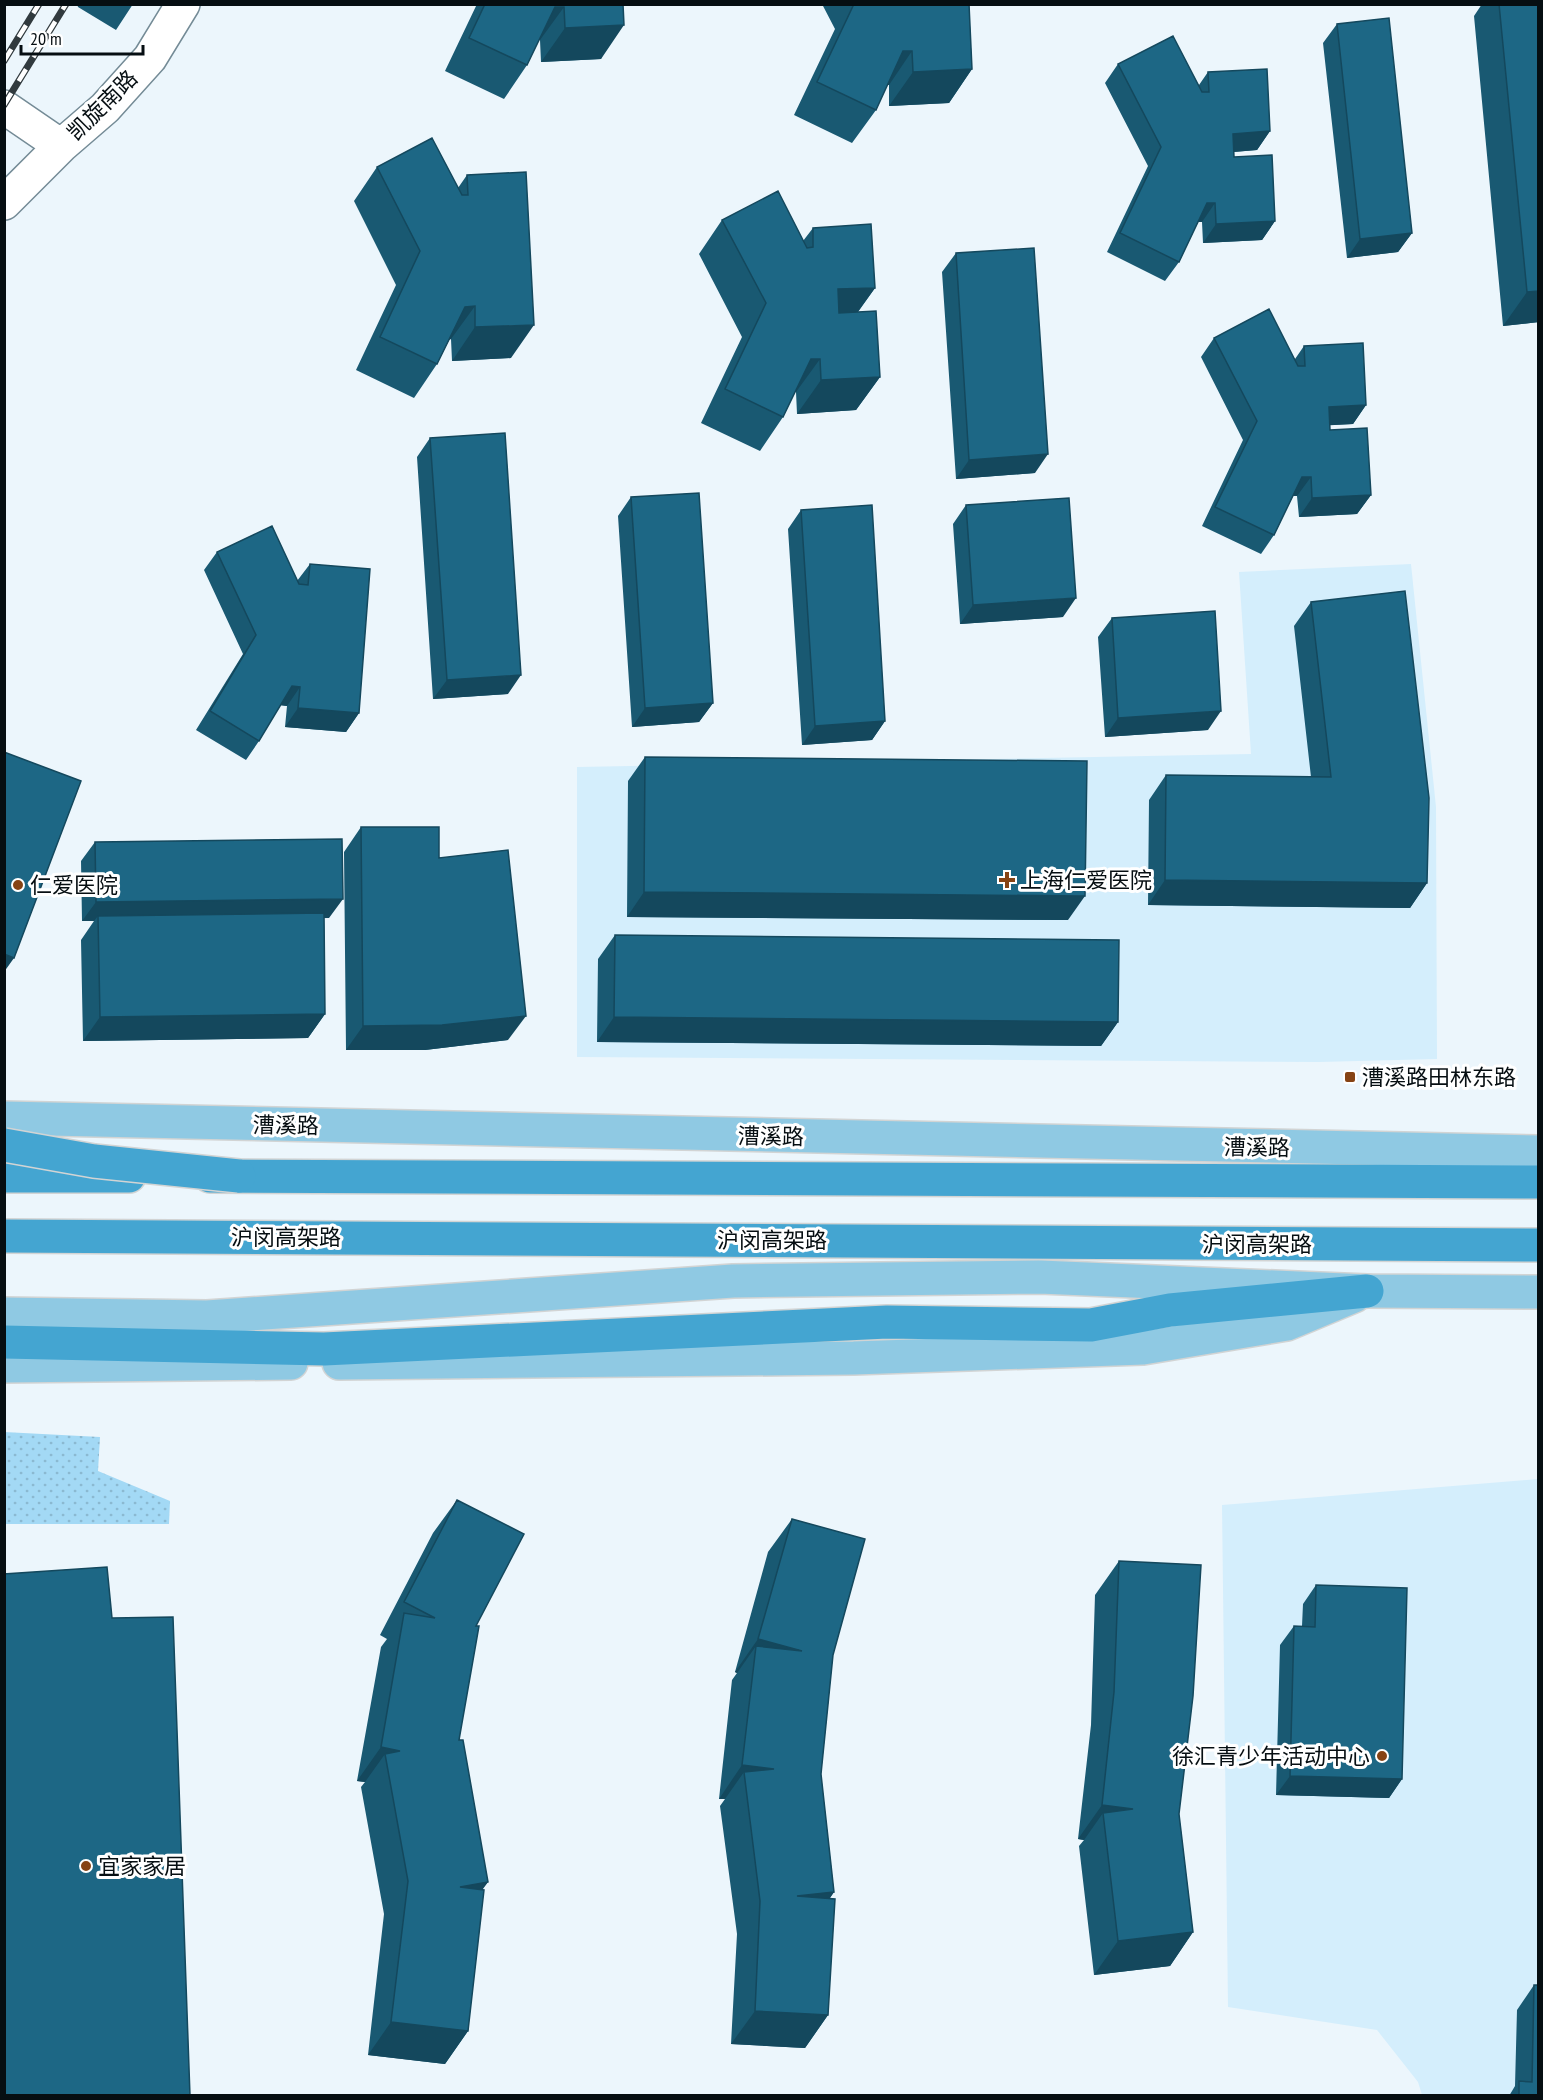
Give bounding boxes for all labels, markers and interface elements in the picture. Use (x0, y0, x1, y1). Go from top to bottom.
scale bar (21, 18, 142, 56)
text: 20 m (30, 27, 62, 50)
street label: 凯旋南路 (61, 64, 143, 146)
place label: 上海仁爱医院 (1020, 866, 1152, 894)
place label: 仁爱医院 (30, 871, 118, 899)
marker: 上海仁爱医院 (998, 871, 1016, 889)
marker: 仁爱医院 (11, 878, 25, 892)
place label: 漕溪路田林东路 (1362, 1063, 1516, 1091)
marker: 漕溪路田林东路 (1343, 1070, 1357, 1084)
street label: 漕溪路 (253, 1110, 319, 1140)
street label: 漕溪路 (738, 1121, 804, 1151)
street label: 漕溪路 (1224, 1132, 1290, 1162)
street label: 沪闵高架路 (231, 1223, 341, 1251)
street label: 沪闵高架路 (717, 1226, 827, 1254)
street label: 沪闵高架路 (1202, 1230, 1312, 1258)
place label: 徐汇青少年活动中心 (1172, 1742, 1370, 1770)
marker: 徐汇青少年活动中心 (1375, 1749, 1389, 1763)
place label: 宜家家居 (98, 1852, 186, 1880)
marker: 宜家家居 (79, 1859, 93, 1873)

